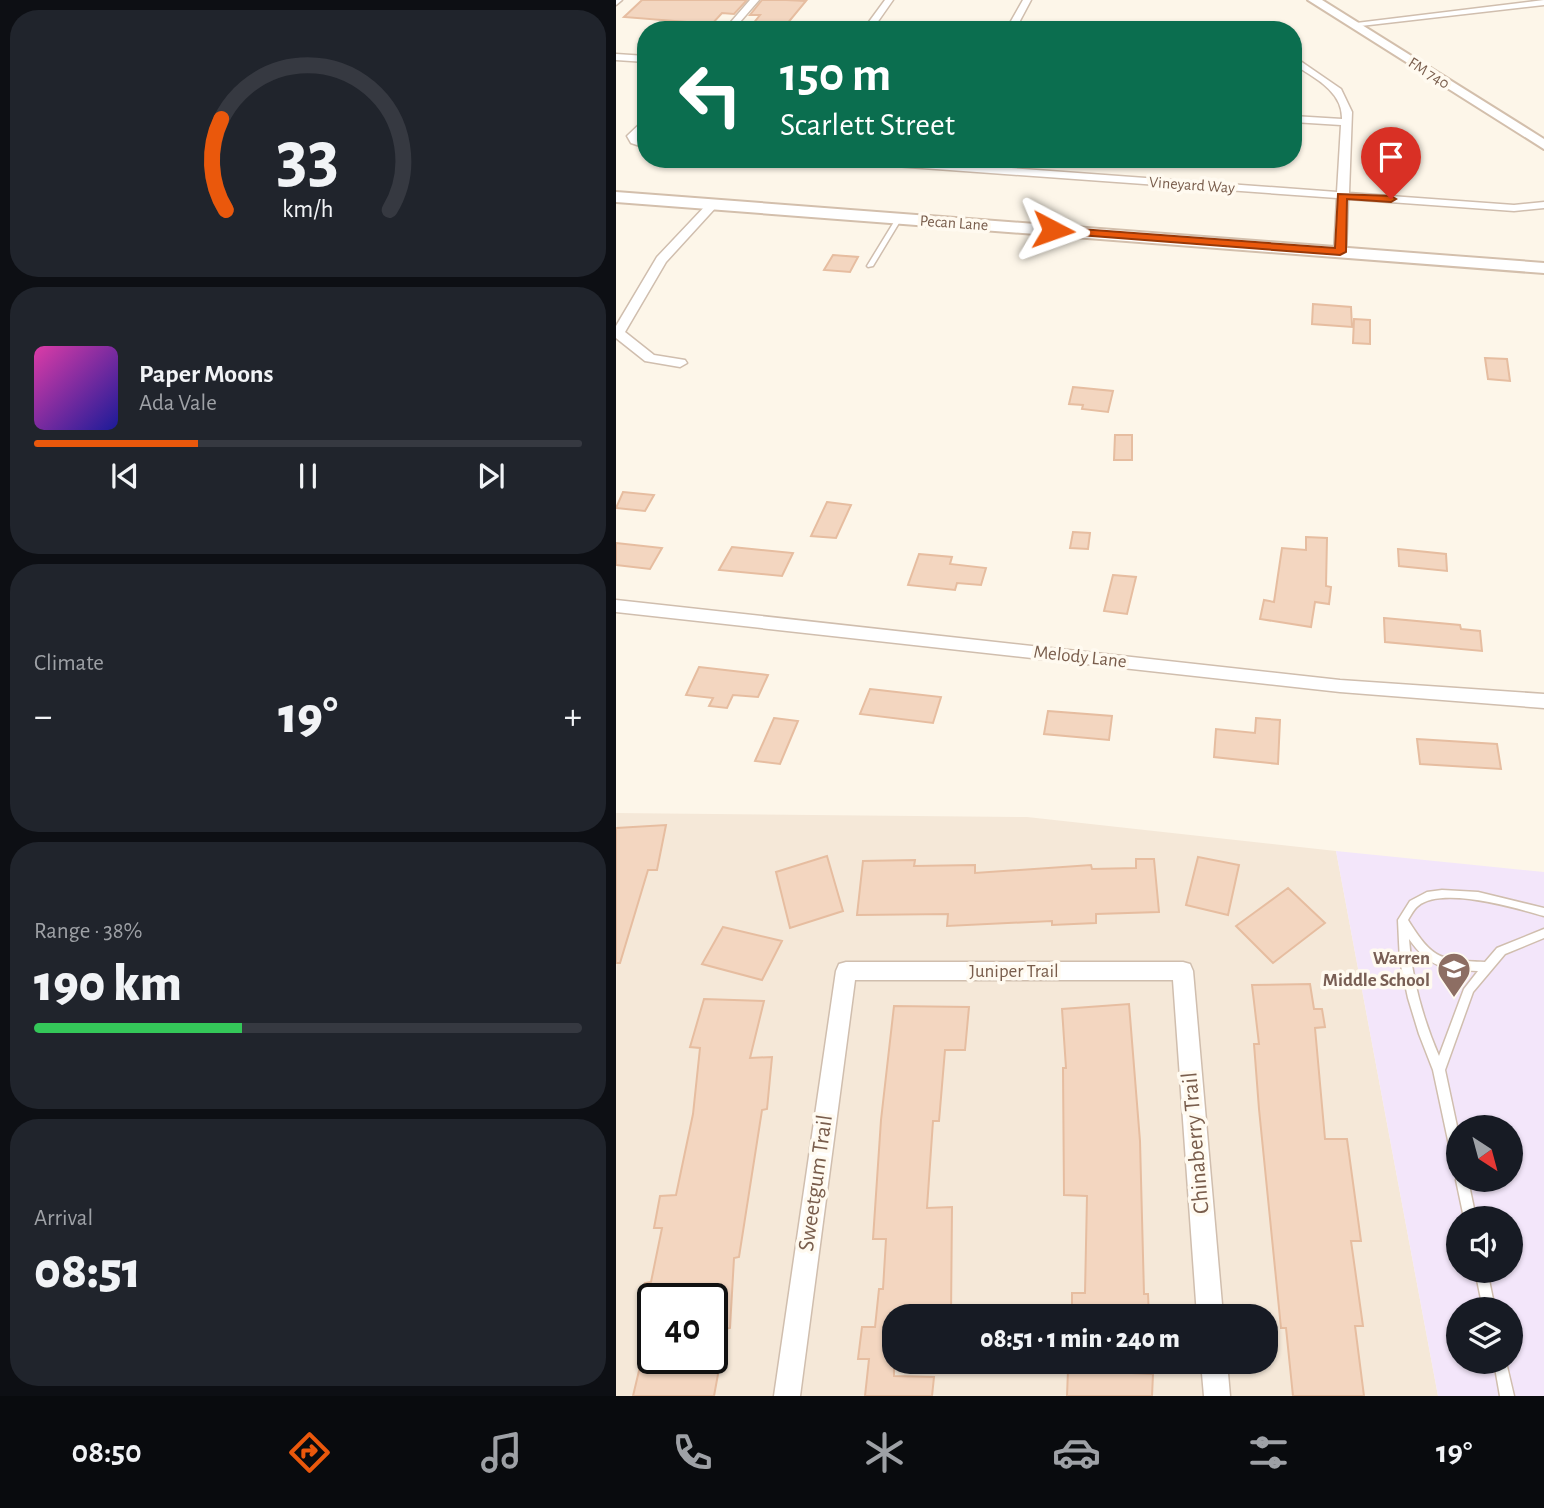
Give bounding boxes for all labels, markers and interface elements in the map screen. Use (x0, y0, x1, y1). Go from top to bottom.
icon: left (665, 49, 756, 140)
text: 150 m (780, 51, 891, 100)
street label: FM 740 (1406, 54, 1452, 92)
text: Scarlett Street (780, 109, 955, 141)
text: 33 (277, 122, 339, 195)
pin (1361, 127, 1421, 199)
icon: arrive (1372, 138, 1410, 176)
street label: Vineyard Way (1149, 174, 1236, 197)
position arrow (1016, 193, 1090, 267)
text: km/h (282, 196, 334, 221)
street label: Pecan Lane (919, 213, 989, 233)
text: Paper Moons (139, 361, 274, 387)
text: Ada Vale (139, 392, 217, 415)
icon: previous (106, 457, 144, 495)
icon: pause (289, 457, 327, 495)
icon: next (472, 457, 510, 495)
street label: Melody Lane (1032, 643, 1128, 671)
text: Climate (34, 652, 104, 675)
text: 19° (278, 690, 338, 742)
text: − (34, 698, 52, 736)
text: + (564, 698, 582, 736)
text: Range · 38% (34, 920, 143, 943)
place label: Warren Middle School (1323, 949, 1430, 990)
school or university icon: Warren Middle School (1435, 950, 1473, 999)
text: 190 km (34, 958, 182, 1010)
street label: Juniper Trail (969, 962, 1059, 981)
street label: Chinaberry Trail (1178, 1071, 1214, 1215)
street label: Sweetgum Trail (795, 1113, 837, 1253)
north arrow (1446, 1115, 1522, 1192)
map controls (1446, 1115, 1523, 1374)
button: sound (1446, 1206, 1523, 1283)
text: Arrival (34, 1207, 93, 1230)
text: 08:51 (34, 1245, 141, 1297)
speed limit sign: 40 (637, 1283, 728, 1374)
button: layers (1446, 1297, 1523, 1374)
text: 08:51 · 1 min · 240 m (980, 1326, 1180, 1352)
icon: directions (285, 1428, 334, 1477)
icon: music (477, 1428, 526, 1477)
icon: phone (668, 1428, 717, 1477)
icon: climate (860, 1428, 909, 1477)
icon: car (1052, 1428, 1101, 1477)
icon: filters (1244, 1428, 1293, 1477)
text: 08:50 (71, 1436, 142, 1468)
text: 19° (1436, 1436, 1472, 1468)

